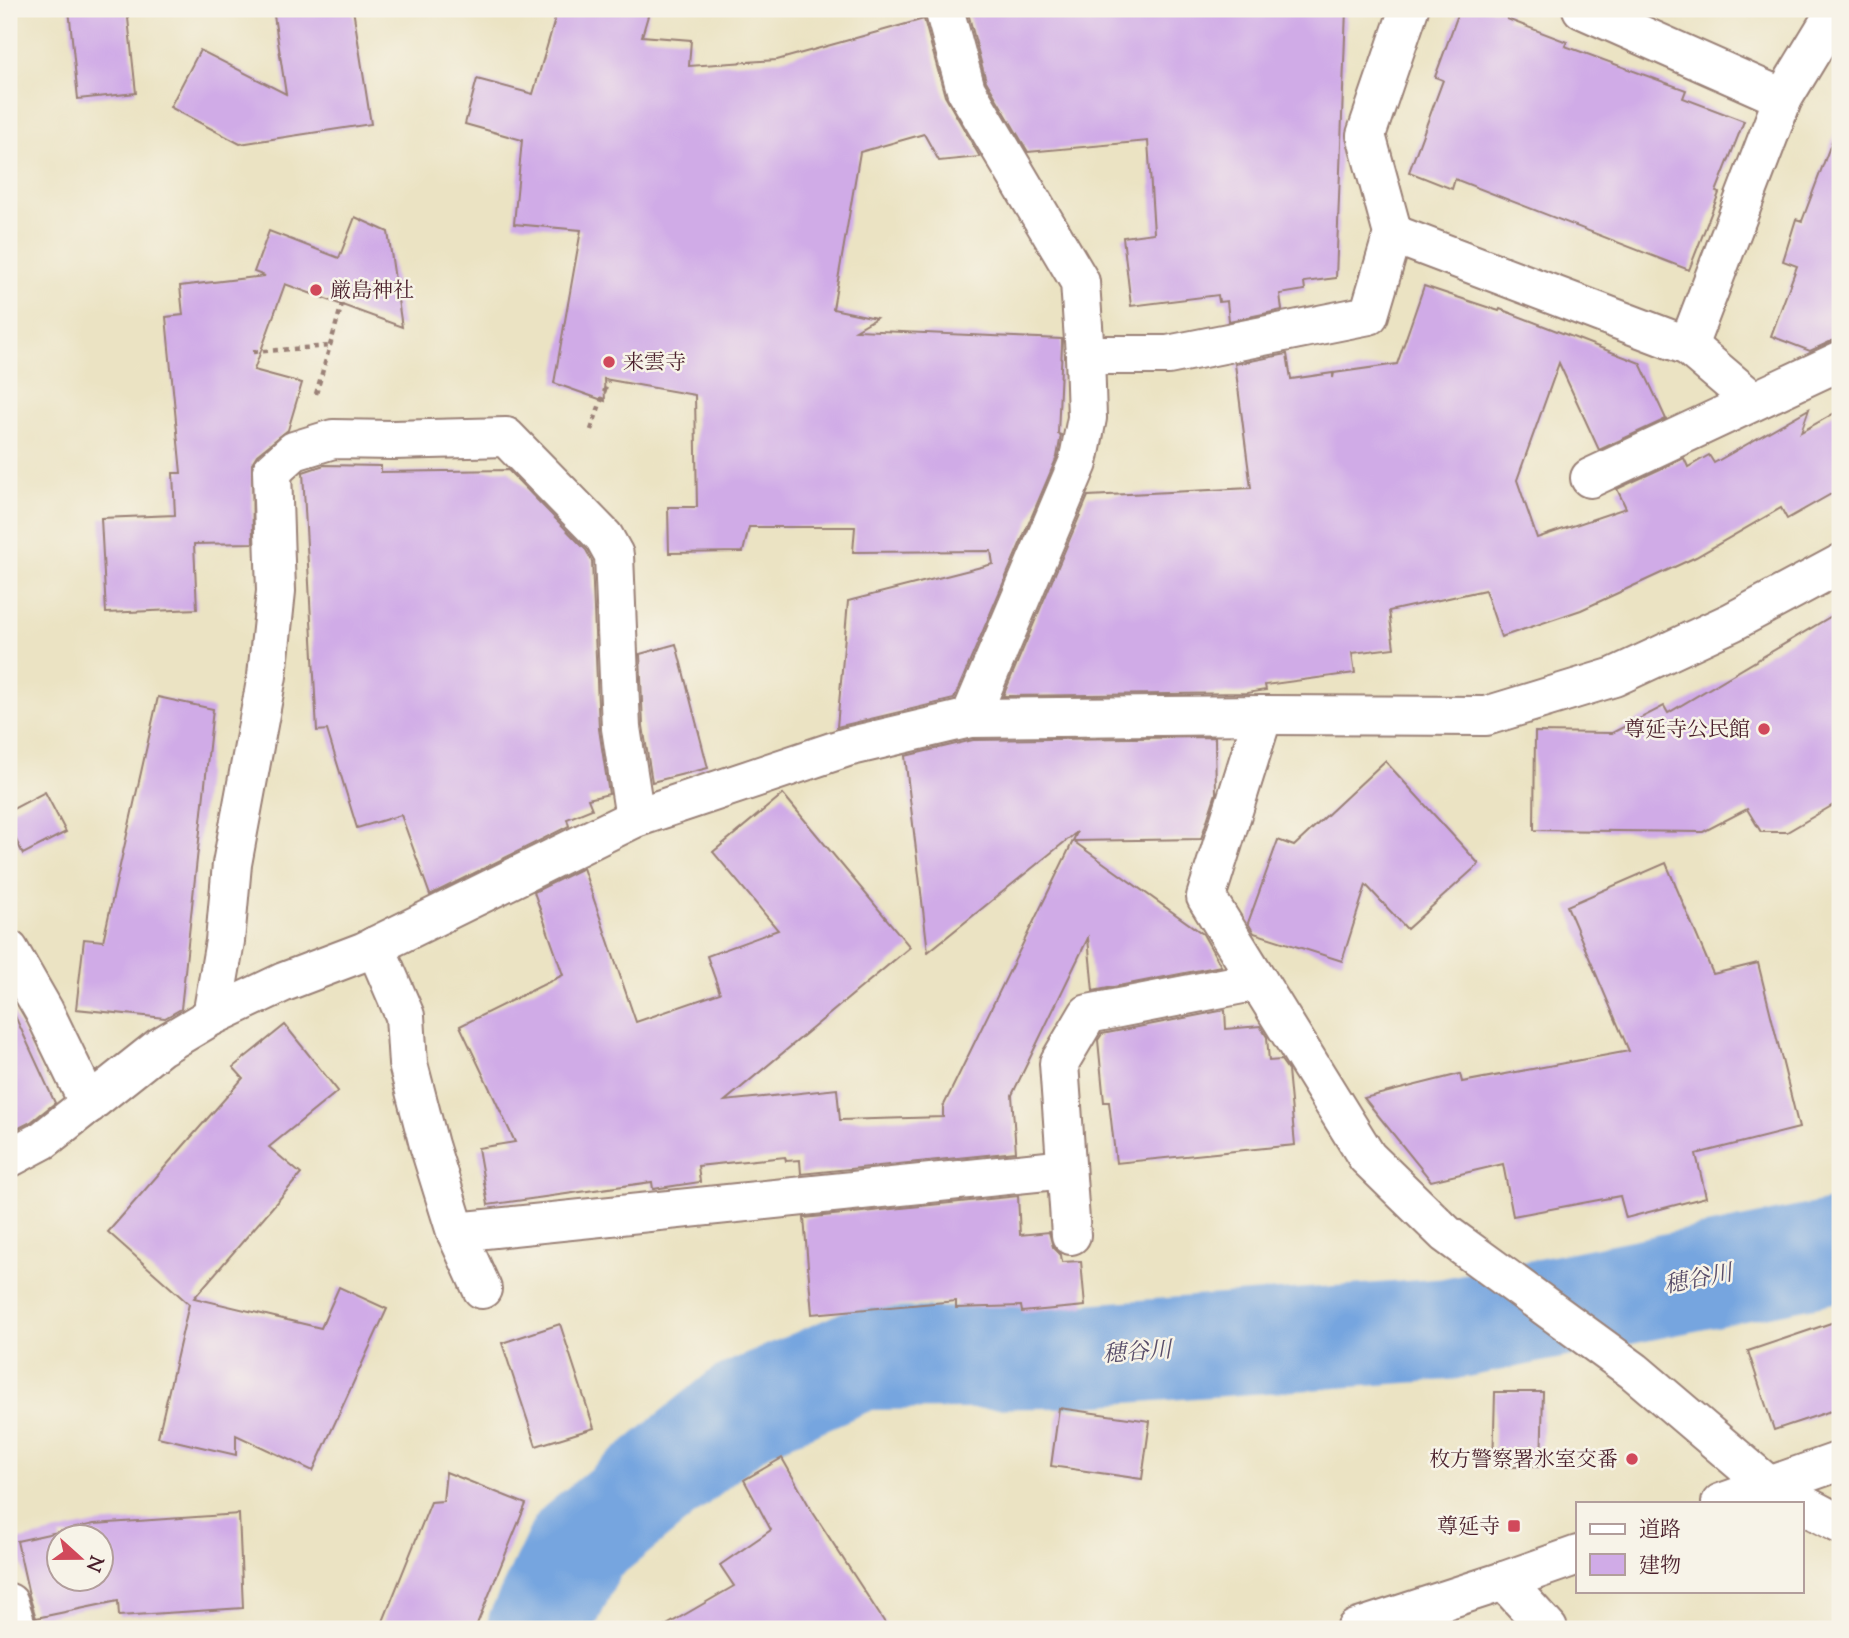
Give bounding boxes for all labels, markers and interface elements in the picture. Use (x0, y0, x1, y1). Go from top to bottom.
place label: 厳島神社 (330, 277, 414, 307)
marker: 厳島神社 (308, 282, 324, 298)
place label: 来雲寺 (623, 349, 686, 379)
marker: 来雲寺 (601, 354, 617, 370)
place label: 尊延寺公民館 (1624, 716, 1750, 746)
marker: 尊延寺公民館 (1756, 721, 1772, 737)
water label: 穂谷川 (1661, 1257, 1738, 1303)
water label: 穂谷川 (1102, 1334, 1176, 1372)
place label: 枚方警察署氷室交番 (1429, 1446, 1618, 1476)
marker: 枚方警察署氷室交番 (1624, 1451, 1640, 1467)
legend (1576, 1502, 1804, 1592)
place label: 尊延寺 (1437, 1513, 1500, 1543)
text: 道路 (1639, 1516, 1681, 1546)
marker: 尊延寺 (1506, 1518, 1522, 1534)
north arrow (46, 1522, 116, 1592)
text: N (78, 1551, 109, 1575)
text: 建物 (1639, 1552, 1681, 1582)

